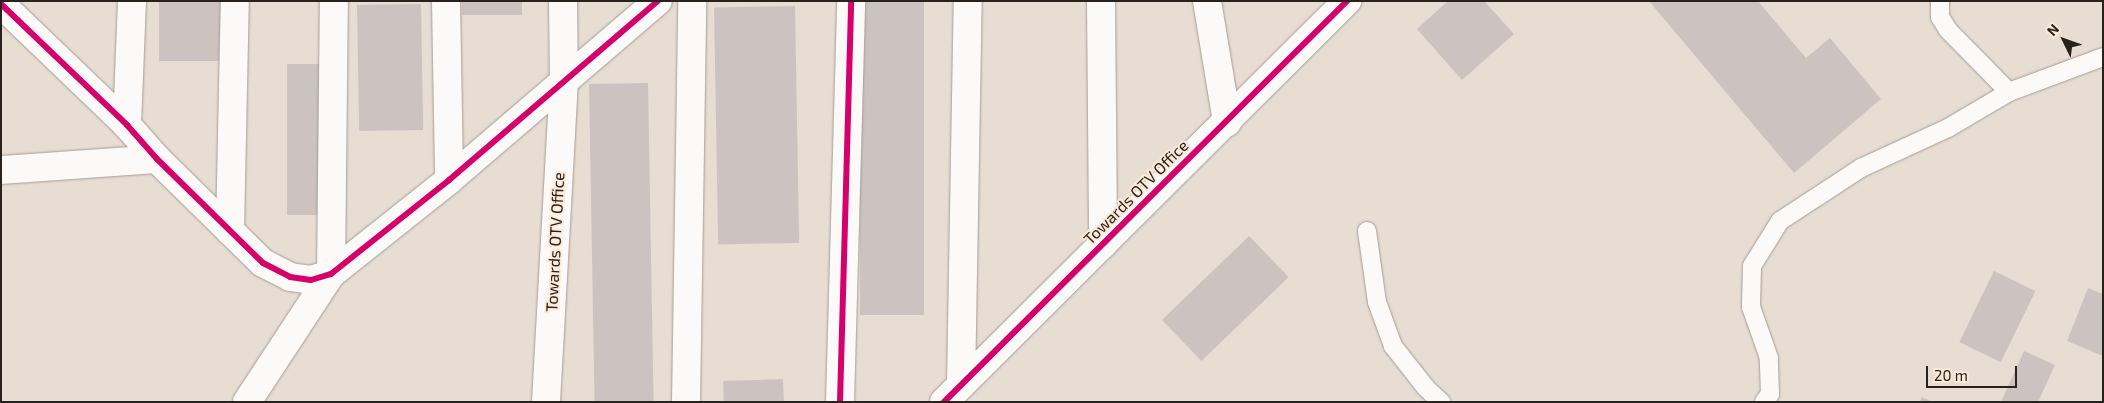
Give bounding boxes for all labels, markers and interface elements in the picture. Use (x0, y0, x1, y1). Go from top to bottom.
north arrow (2039, 15, 2089, 65)
text: N (2043, 20, 2062, 39)
street label: Towards OTV Office (1080, 136, 1192, 248)
street label: Towards OTV Office (542, 171, 568, 313)
scale bar (1929, 356, 2020, 388)
text: 20 m (1934, 366, 1968, 384)

